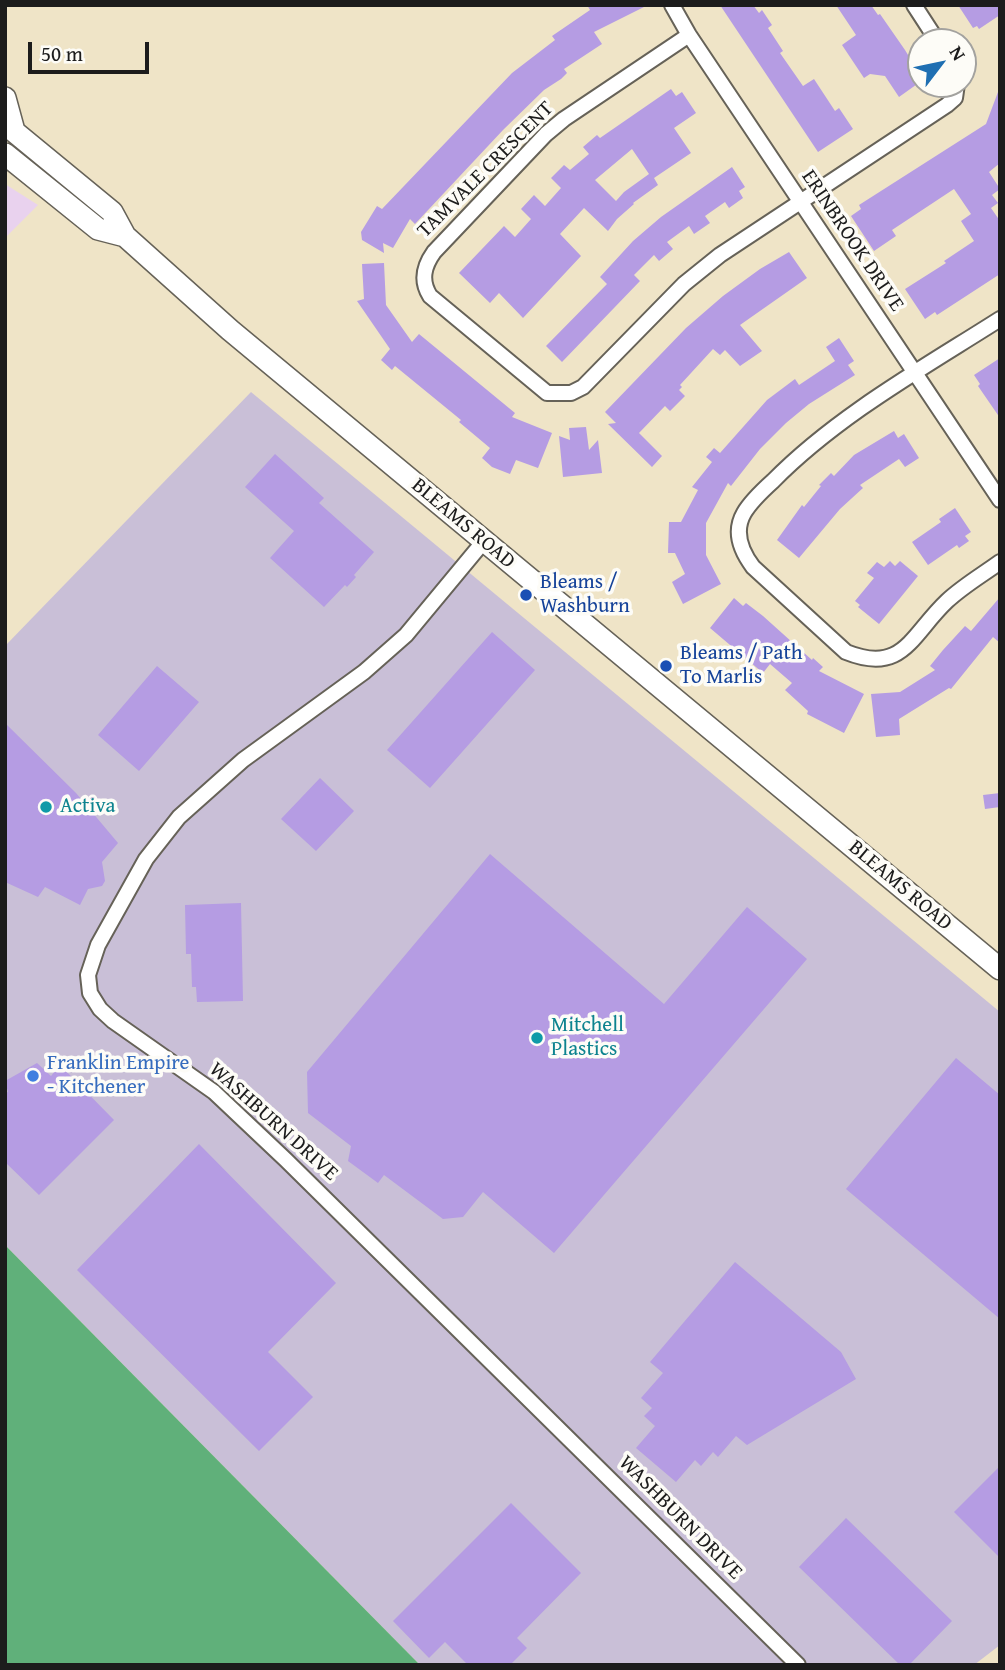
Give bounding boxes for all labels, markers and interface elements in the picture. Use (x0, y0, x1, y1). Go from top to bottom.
scale bar (32, 28, 152, 72)
north arrow (907, 28, 977, 98)
text: 50 m (41, 38, 83, 69)
text: N (943, 40, 973, 66)
street label: TAMVALE CRESCENT (413, 97, 559, 243)
street label: ERINBROOK DRIVE (795, 166, 909, 316)
street label: BLEAMS ROAD (406, 473, 520, 575)
place label: Bleams / Washburn (540, 570, 630, 620)
marker: Bleams / Washburn (518, 587, 534, 603)
place label: Bleams / Path To Marlis (680, 641, 803, 691)
marker: Bleams / Path To Marlis (658, 658, 674, 674)
place label: Activa (60, 794, 115, 820)
marker: Activa (38, 799, 54, 815)
street label: BLEAMS ROAD (843, 835, 957, 937)
place label: Mitchell Plastics (551, 1013, 624, 1063)
marker: Mitchell Plastics (529, 1030, 545, 1046)
place label: Franklin Empire - Kitchener (47, 1051, 189, 1101)
street label: WASHBURN DRIVE (203, 1057, 343, 1187)
marker: Franklin Empire - Kitchener (25, 1068, 41, 1084)
street label: WASHBURN DRIVE (613, 1451, 747, 1585)

